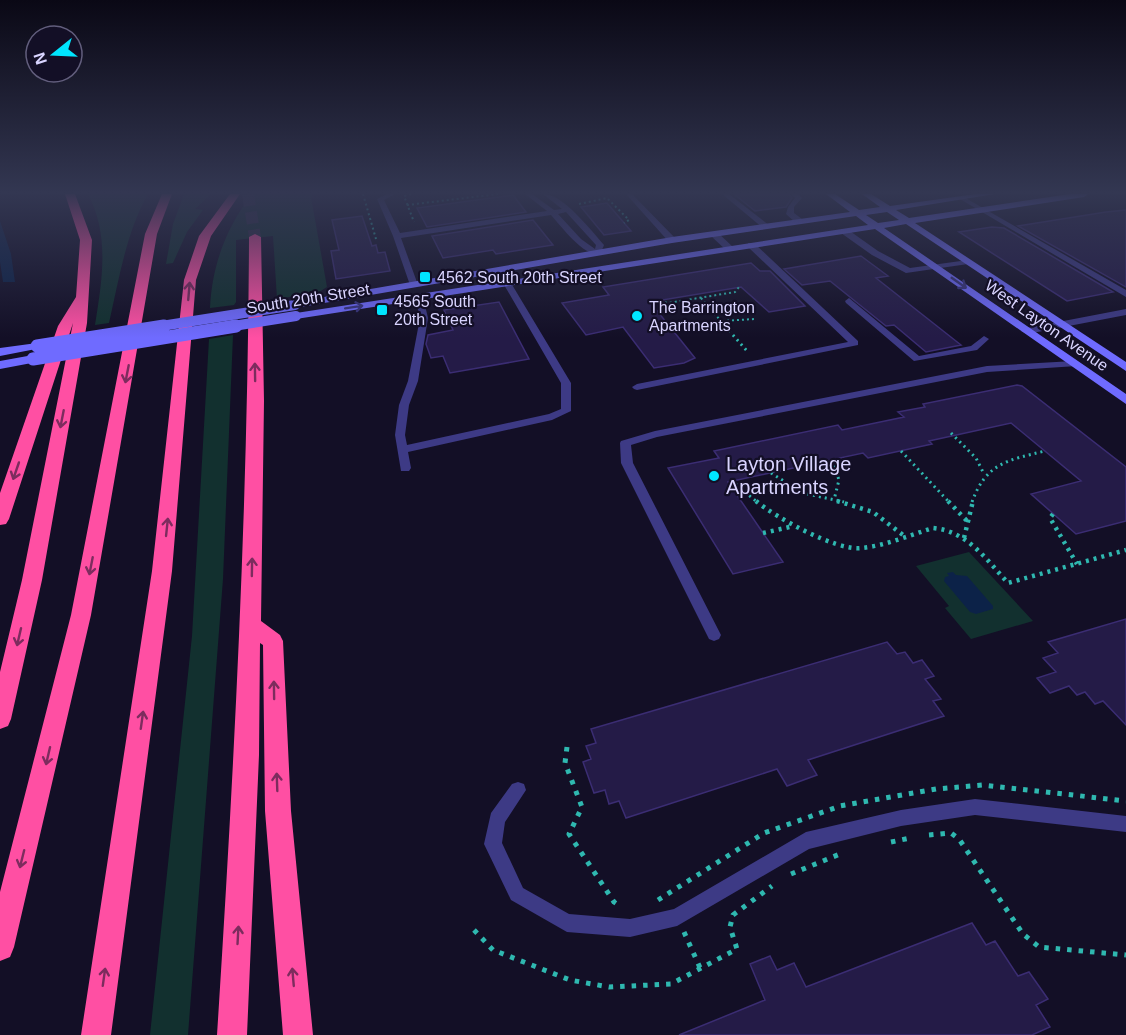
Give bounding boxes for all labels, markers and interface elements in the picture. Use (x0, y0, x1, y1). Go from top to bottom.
north arrow (24, 24, 84, 84)
text: N (30, 50, 50, 67)
place label: 4562 South 20th Street (437, 269, 602, 286)
marker: 4562 South 20th Street (418, 270, 432, 284)
one-way arrow (950, 277, 966, 289)
street label: West Layton Avenue (982, 277, 1112, 374)
street label: South 20th Street (245, 280, 371, 317)
one-way arrow (184, 281, 195, 301)
place label: 4565 South 20th Street (394, 293, 476, 328)
place label: The Barrington Apartments (649, 299, 755, 334)
one-way arrow (344, 302, 363, 313)
marker: 4565 South 20th Street (375, 303, 389, 317)
marker: The Barrington Apartments (630, 309, 644, 323)
one-way arrow (249, 362, 261, 382)
one-way arrow (121, 364, 132, 383)
one-way arrow (56, 408, 67, 428)
place label: Layton Village Apartments (726, 453, 851, 498)
one-way arrow (10, 461, 21, 480)
marker: Layton Village Apartments (707, 469, 721, 483)
one-way arrow (162, 517, 173, 537)
one-way arrow (85, 555, 96, 575)
one-way arrow (246, 557, 257, 577)
one-way arrow (12, 628, 24, 647)
one-way arrow (268, 681, 280, 701)
one-way arrow (136, 711, 147, 731)
one-way arrow (41, 746, 53, 765)
one-way arrow (271, 773, 282, 793)
one-way arrow (16, 849, 28, 868)
one-way arrow (232, 925, 243, 945)
one-way arrow (287, 967, 298, 987)
one-way arrow (99, 968, 110, 988)

